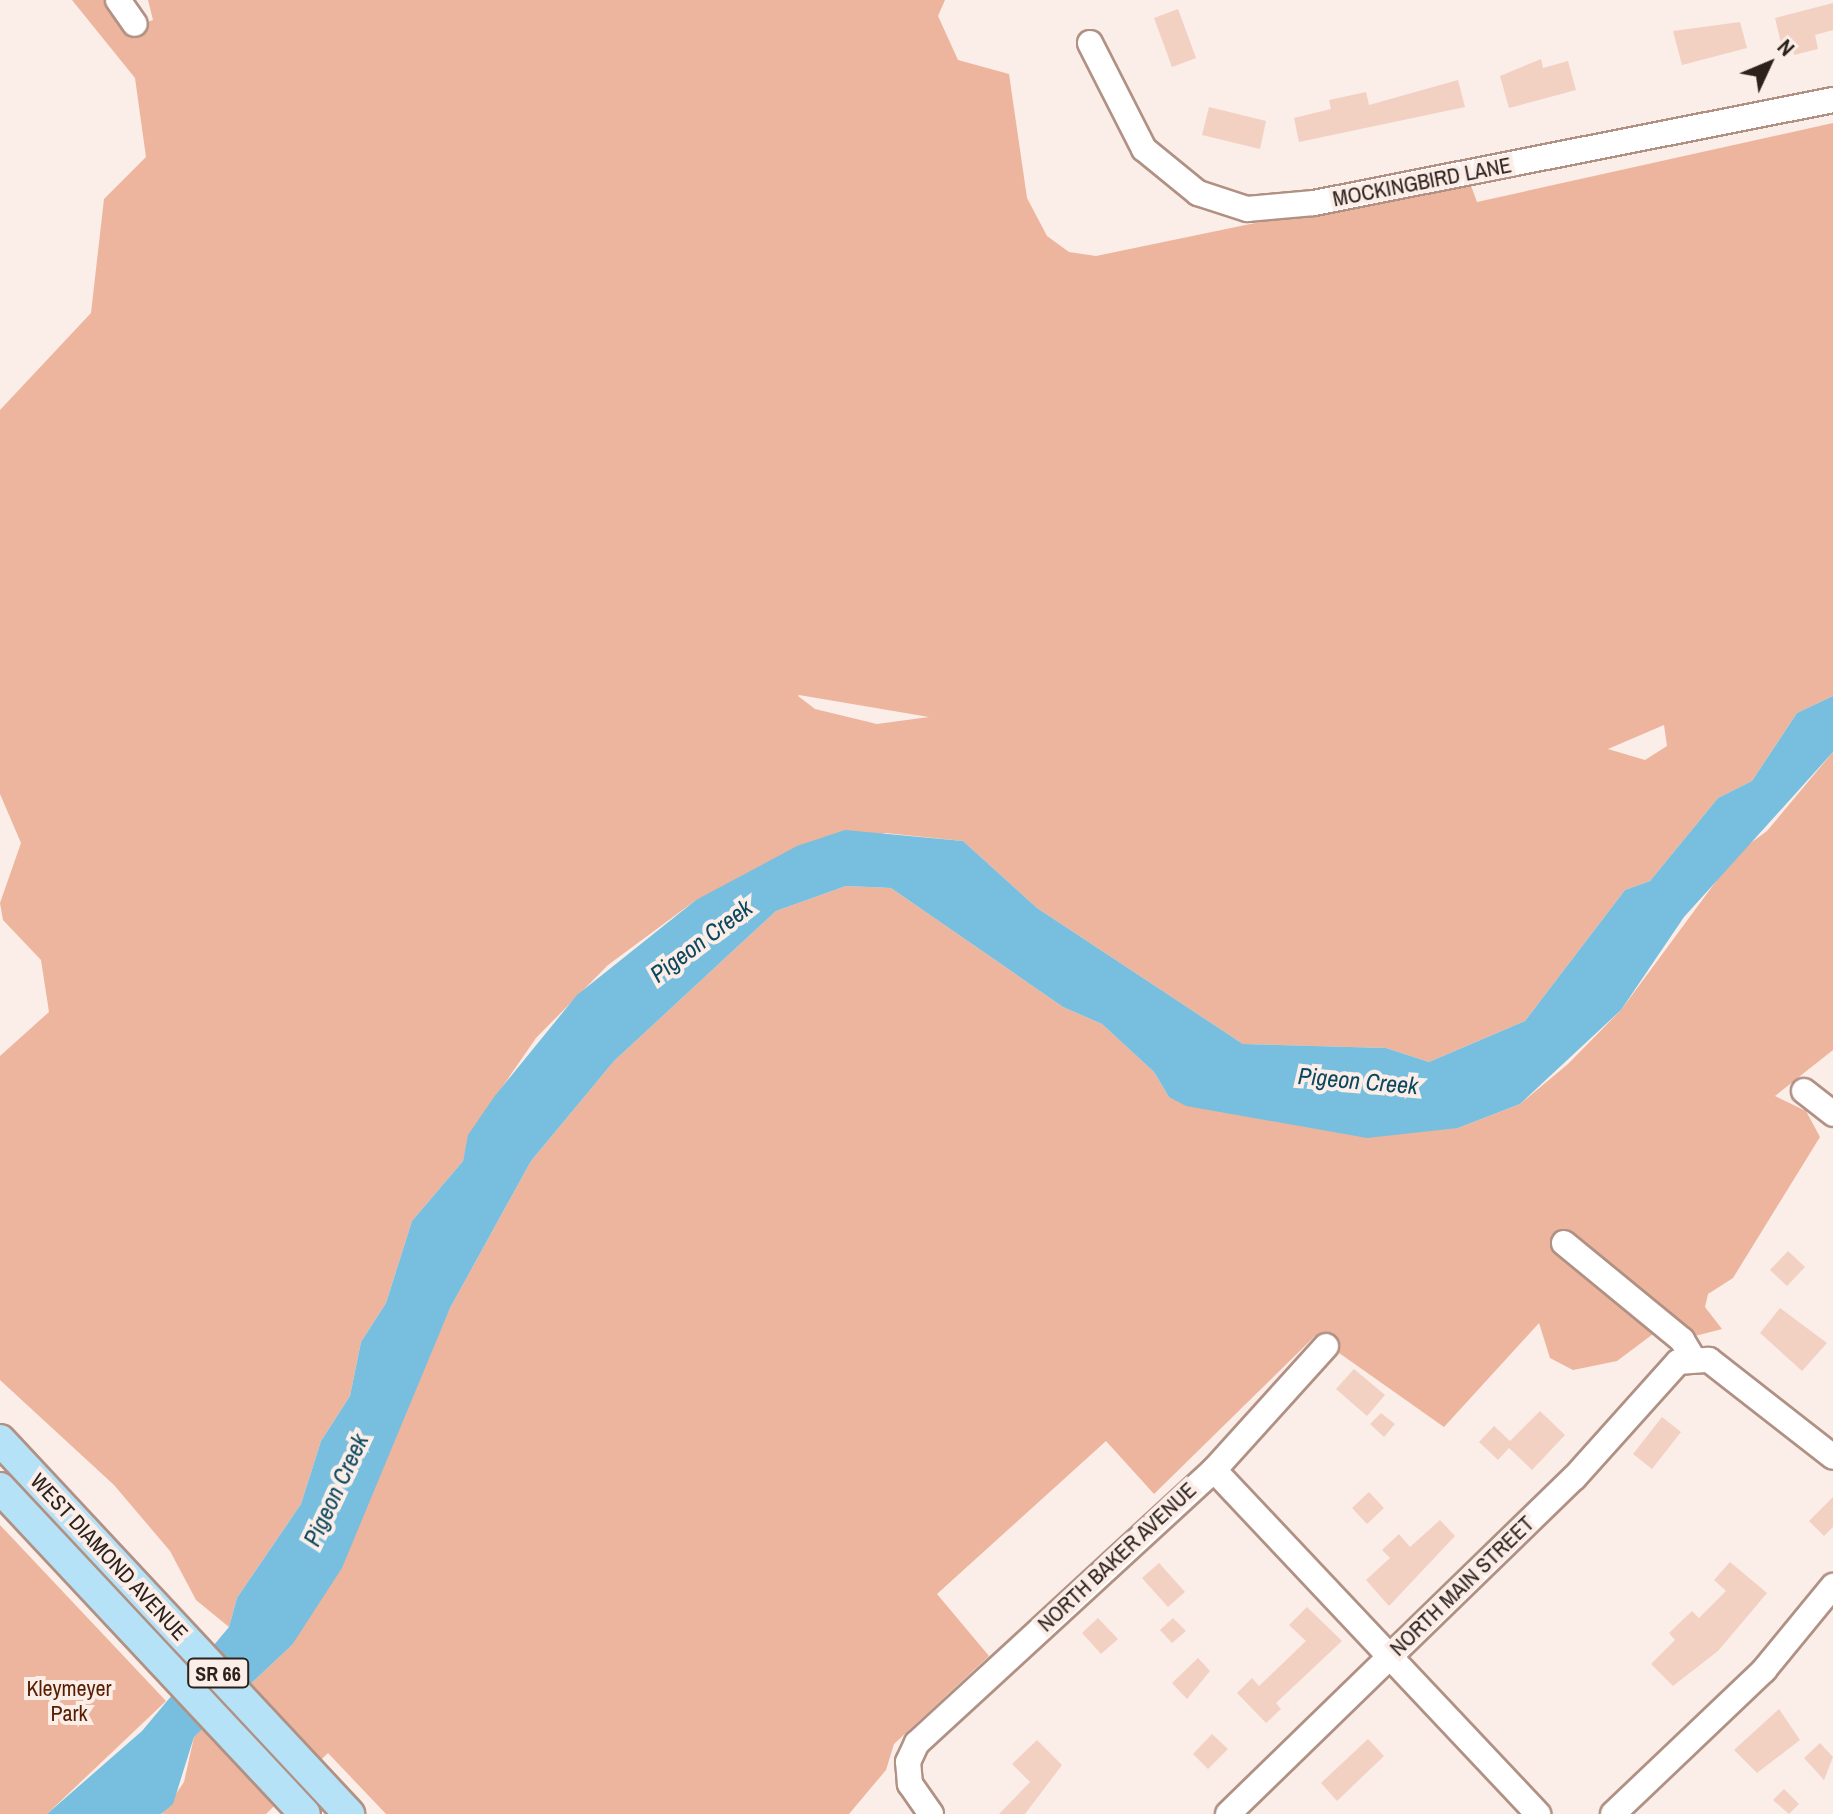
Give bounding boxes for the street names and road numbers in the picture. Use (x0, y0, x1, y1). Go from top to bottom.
street label: MOCKINGBIRD LANE (1330, 152, 1514, 212)
street label: WEST DIAMOND AVENUE (24, 1467, 194, 1647)
street label: NORTH BAKER AVENUE (1032, 1476, 1202, 1638)
street label: NORTH MAIN STREET (1384, 1510, 1540, 1662)
road number: SR 66 (186, 1657, 250, 1689)

